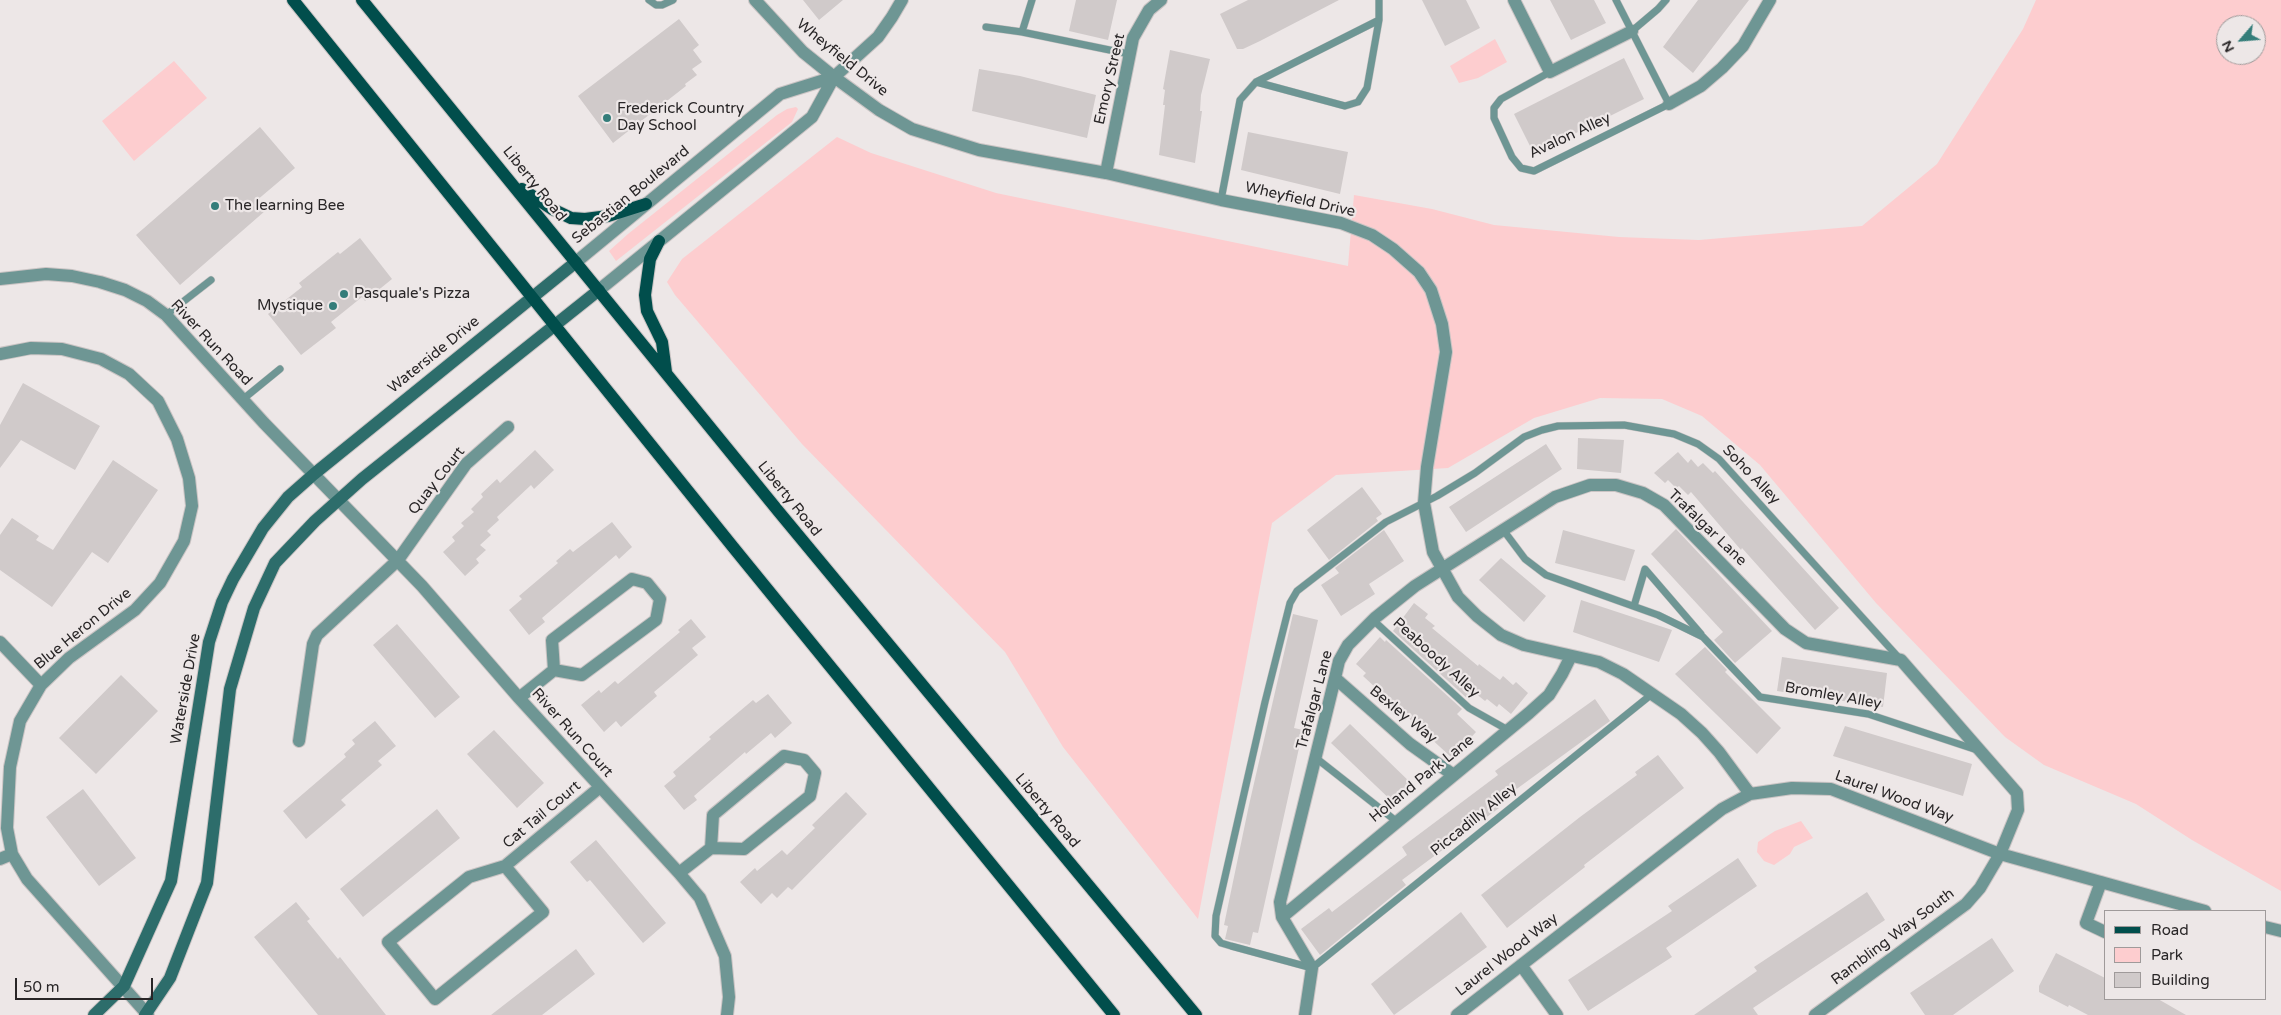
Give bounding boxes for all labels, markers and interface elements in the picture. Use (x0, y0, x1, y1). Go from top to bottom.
street label: Wheyfield Drive (792, 15, 892, 101)
north arrow (2216, 15, 2266, 65)
street label: Emory Street (1091, 32, 1129, 126)
text: N (2218, 38, 2238, 55)
place label: Frederick Country Day School (617, 100, 744, 135)
street label: Avalon Alley (1526, 109, 1614, 163)
marker: Frederick Country Day School (601, 112, 613, 124)
street label: Sebastian Boulevard (569, 142, 693, 248)
street label: Liberty Road (498, 143, 570, 225)
street label: Wheyfield Drive (1243, 179, 1357, 221)
place label: The learning Bee (225, 197, 345, 215)
marker: The learning Bee (209, 200, 221, 212)
place label: Pasquale's Pizza (354, 285, 470, 303)
marker: Pasquale's Pizza (338, 288, 350, 300)
street label: River Run Road (167, 296, 255, 390)
place label: Mystique (257, 297, 323, 315)
marker: Mystique (327, 300, 339, 312)
street label: Waterside Drive (385, 313, 483, 397)
street label: Soho Alley (1718, 442, 1784, 508)
street label: Quay Court (405, 443, 469, 519)
street label: Liberty Road (753, 458, 825, 540)
street label: Trafalgar Lane (1664, 486, 1750, 570)
street label: Blue Heron Drive (31, 584, 135, 674)
street label: Peaboody Alley (1389, 614, 1483, 702)
street label: Waterside Drive (167, 632, 205, 746)
street label: Trafalgar Lane (1293, 648, 1337, 752)
street label: Bromley Alley (1783, 679, 1883, 713)
street label: Bexley Way (1366, 682, 1440, 748)
street label: River Run Court (527, 685, 617, 781)
street label: Holland Park Lane (1366, 731, 1478, 827)
street label: Laurel Wood Way (1832, 767, 1956, 827)
street label: Liberty Road (1011, 770, 1083, 852)
street label: Cat Tail Court (499, 777, 585, 853)
street label: Piccadilly Alley (1427, 780, 1521, 860)
street label: Rambling Way South (1828, 885, 1958, 989)
street label: Laurel Wood Way (1452, 909, 1562, 1001)
legend (2104, 910, 2266, 1000)
text: Road (2151, 921, 2189, 939)
text: Park (2151, 946, 2183, 964)
scale bar (18, 968, 155, 1000)
text: Building (2151, 971, 2210, 989)
text: 50 m (23, 978, 60, 996)

